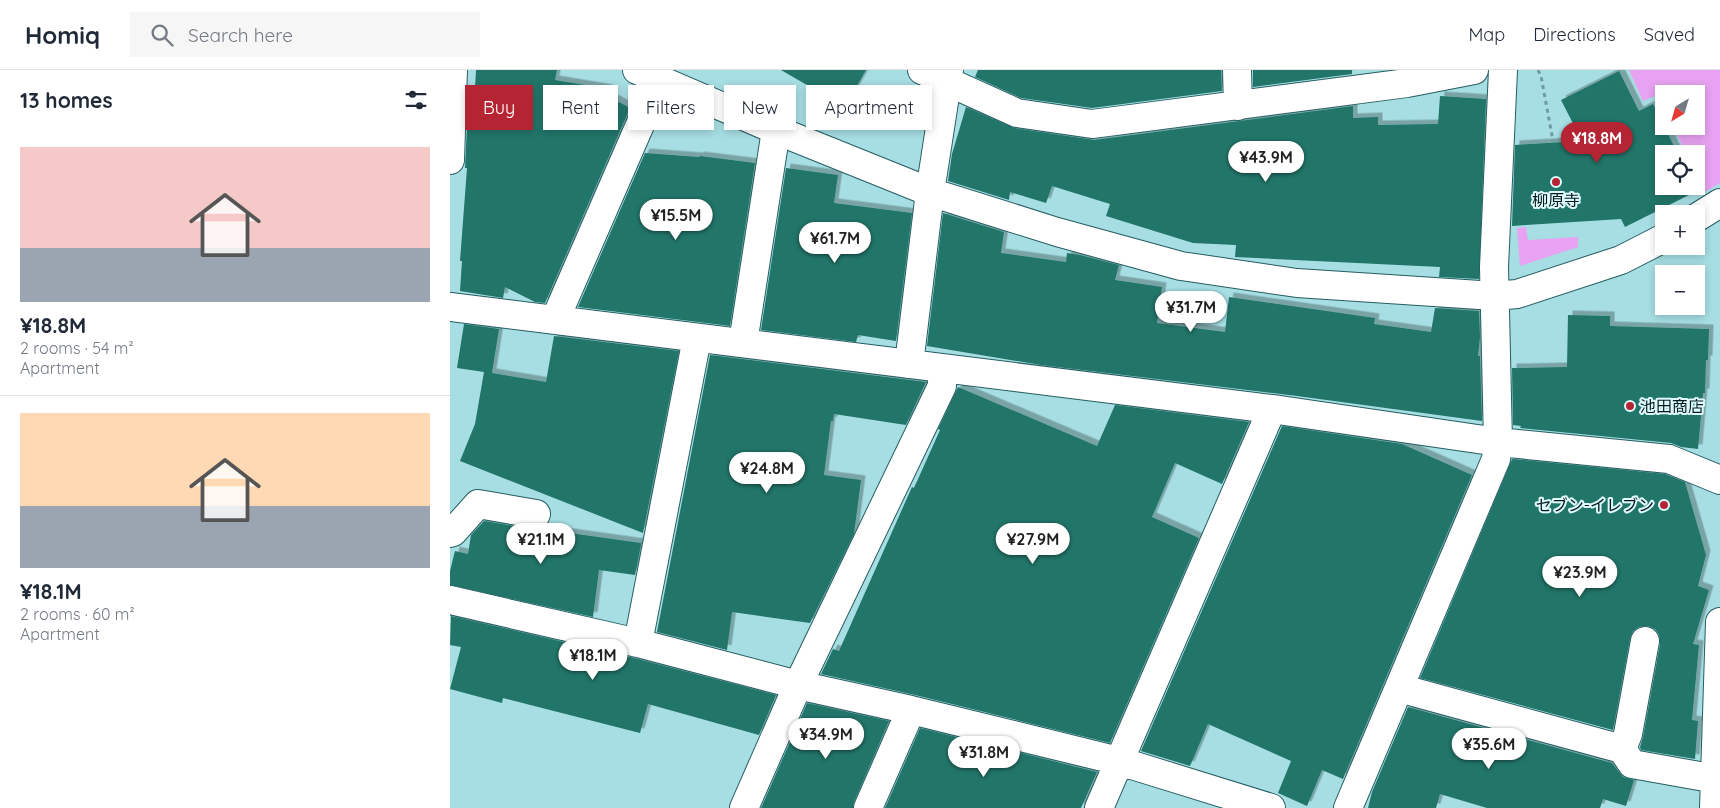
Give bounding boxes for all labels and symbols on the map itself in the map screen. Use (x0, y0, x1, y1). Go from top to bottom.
north arrow (1655, 85, 1705, 135)
pin: ¥18.8M (1556, 122, 1638, 164)
pin: ¥43.9M (1225, 140, 1307, 183)
marker: 柳原寺 (1550, 176, 1562, 188)
place label: 柳原寺 (1532, 190, 1580, 210)
pin: ¥15.5M (635, 198, 717, 241)
pin: ¥61.7M (794, 222, 876, 264)
pin: ¥31.7M (1150, 290, 1232, 333)
place label: 池田商店 (1640, 396, 1704, 416)
marker: 池田商店 (1624, 400, 1636, 412)
pin: ¥24.8M (726, 452, 808, 494)
place label: セブン-イレブン (1536, 495, 1654, 515)
marker: セブン-イレブン (1658, 499, 1670, 511)
pin: ¥21.1M (500, 522, 582, 565)
pin: ¥27.9M (992, 522, 1074, 565)
pin: ¥23.9M (1539, 556, 1621, 598)
pin: ¥18.1M (552, 638, 634, 681)
pin: ¥34.9M (785, 718, 867, 760)
pin: ¥35.6M (1448, 728, 1530, 770)
pin: ¥31.8M (943, 736, 1025, 778)

